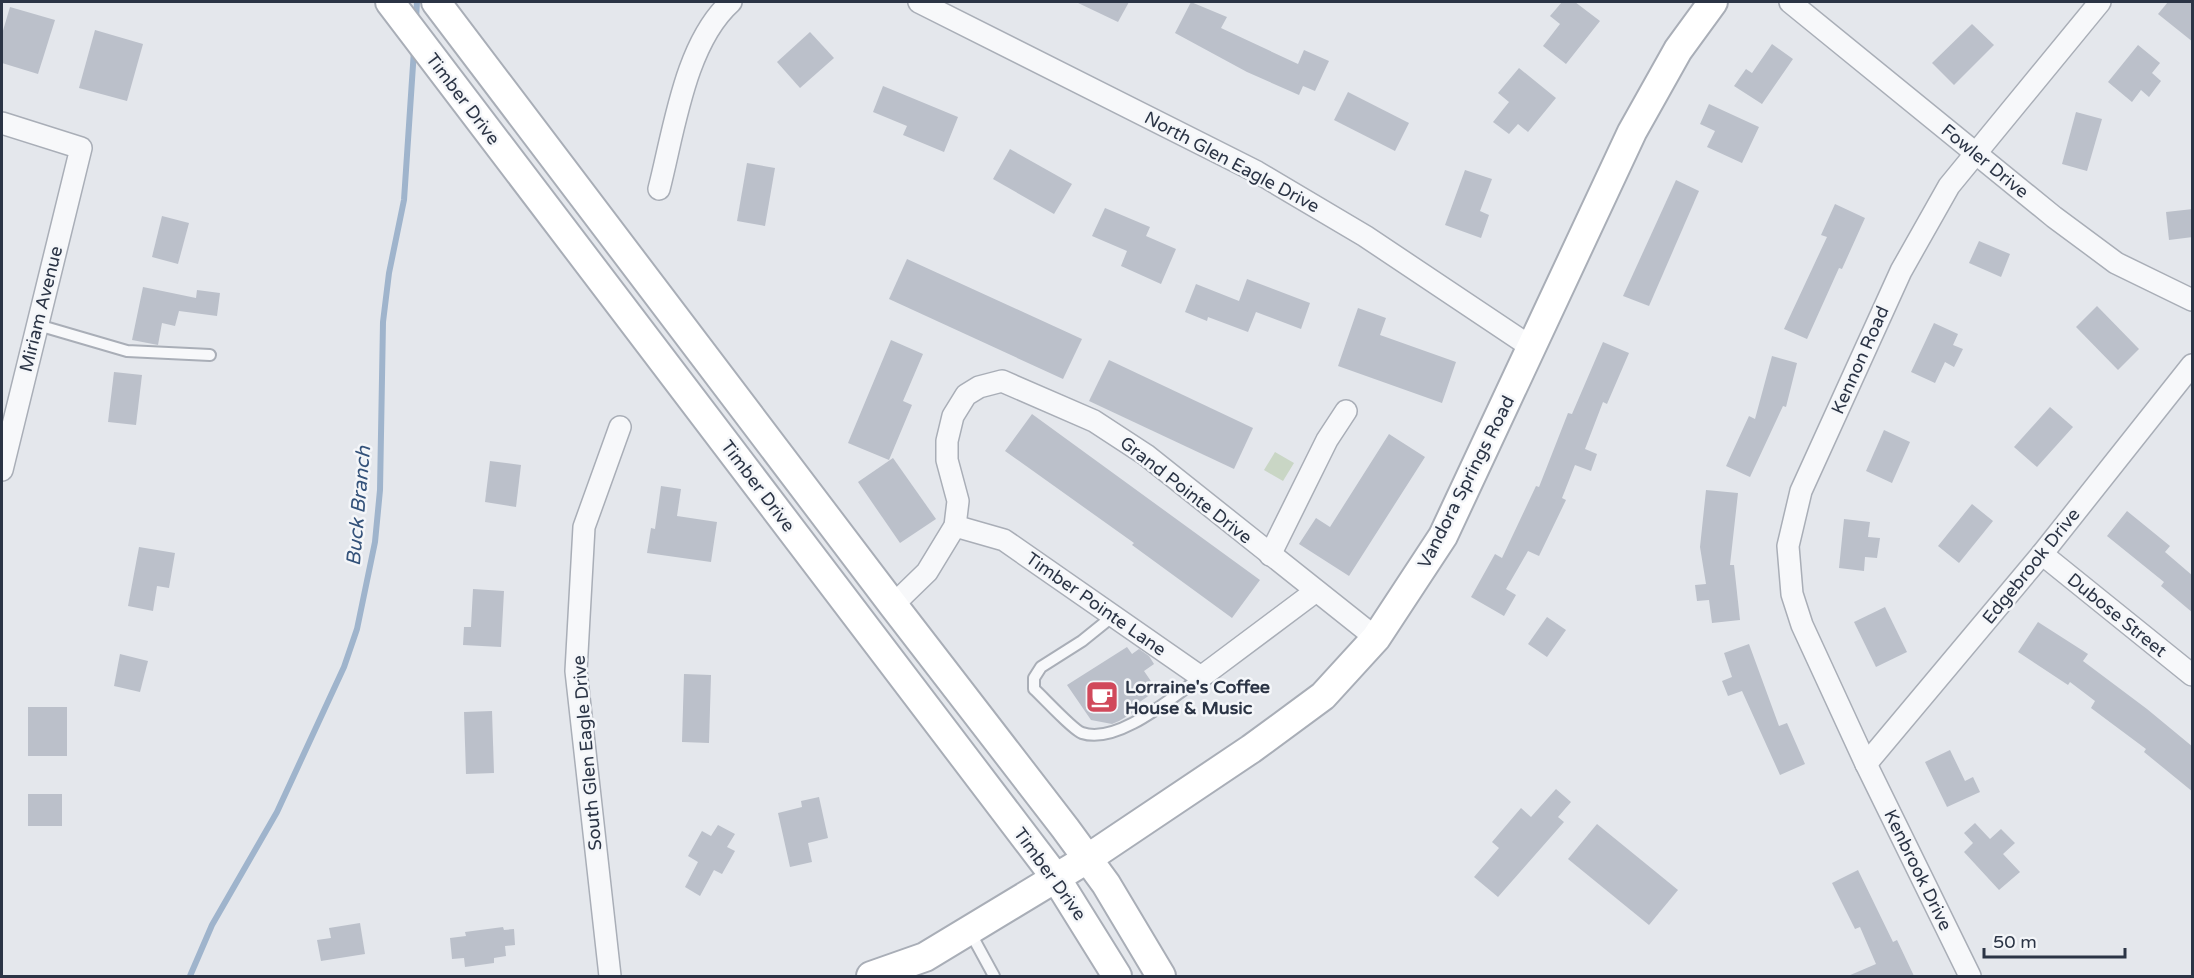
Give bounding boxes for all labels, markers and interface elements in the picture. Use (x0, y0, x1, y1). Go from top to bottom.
street label: Timber Drive (421, 49, 505, 149)
street label: North Glen Eagle Drive (1141, 107, 1323, 217)
street label: Fowler Drive (1937, 119, 2033, 203)
street label: Miriam Avenue (15, 244, 67, 374)
street label: Kennon Road (1826, 303, 1894, 417)
street label: Vandora Springs Road (1413, 392, 1519, 572)
street label: Grand Pointe Drive (1116, 432, 1256, 548)
street label: Timber Drive (716, 436, 800, 536)
water label: Buck Branch (342, 444, 376, 567)
street label: Edgebrook Drive (1978, 504, 2084, 628)
street label: Timber Pointe Lane (1022, 547, 1170, 661)
street label: Dubose Street (2063, 568, 2171, 662)
street label: South Glen Eagle Drive (568, 654, 606, 852)
place label: Lorraine's Coffee House & Music (1125, 676, 1270, 719)
cafe icon: Lorraine's Coffee House & Music (1084, 679, 1120, 715)
street label: Kenbrook Drive (1879, 806, 1957, 934)
street label: Timber Drive (1009, 823, 1091, 925)
scale bar (1984, 921, 2125, 959)
text: 50 m (1993, 931, 2037, 953)

